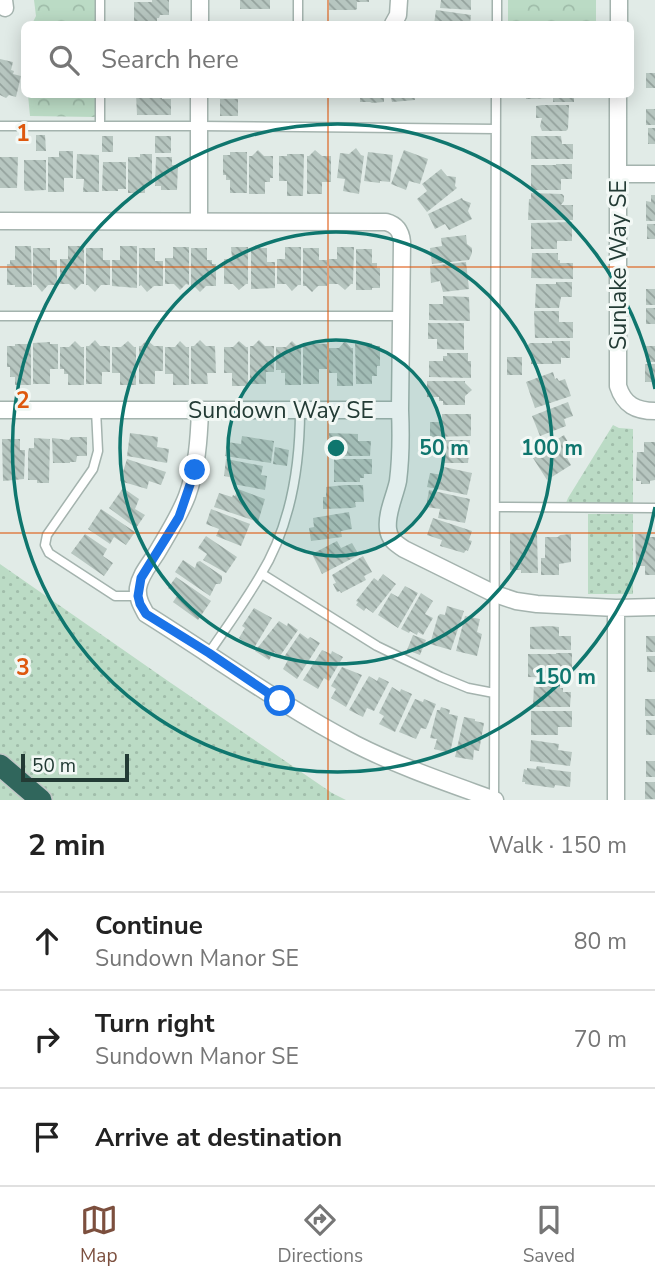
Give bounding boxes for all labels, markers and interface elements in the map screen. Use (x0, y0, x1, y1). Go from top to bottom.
search box (21, 21, 634, 98)
icon: search (45, 41, 83, 79)
text: Search here (101, 42, 239, 77)
text: 1 (16, 118, 30, 149)
street label: Sunlake Way SE (603, 180, 634, 350)
text: 2 (16, 385, 30, 416)
street label: Sundown Way SE (188, 395, 374, 426)
text: 50 m (419, 434, 469, 462)
text: 100 m (521, 434, 583, 462)
centre of rings (324, 436, 348, 460)
route end (179, 454, 210, 485)
text: 3 (16, 652, 30, 683)
text: 150 m (534, 663, 596, 691)
route start (264, 685, 295, 716)
scale bar (21, 751, 130, 783)
text: 50 m (32, 753, 76, 779)
text: 2 min (28, 825, 106, 866)
text: Walk · 150 m (488, 830, 627, 861)
text: Continue (95, 908, 203, 943)
icon: ahead (28, 922, 66, 960)
text: 80 m (574, 926, 627, 957)
text: Sundown Manor SE (95, 943, 299, 974)
text: Turn right (95, 1006, 214, 1041)
icon: right (28, 1020, 66, 1058)
text: 70 m (574, 1024, 627, 1055)
text: Sundown Manor SE (95, 1041, 299, 1072)
icon: arrive (28, 1118, 66, 1156)
text: Arrive at destination (95, 1120, 342, 1155)
tab: Map (80, 1201, 118, 1269)
tab: Directions (277, 1201, 363, 1269)
tab: Saved (523, 1201, 575, 1269)

